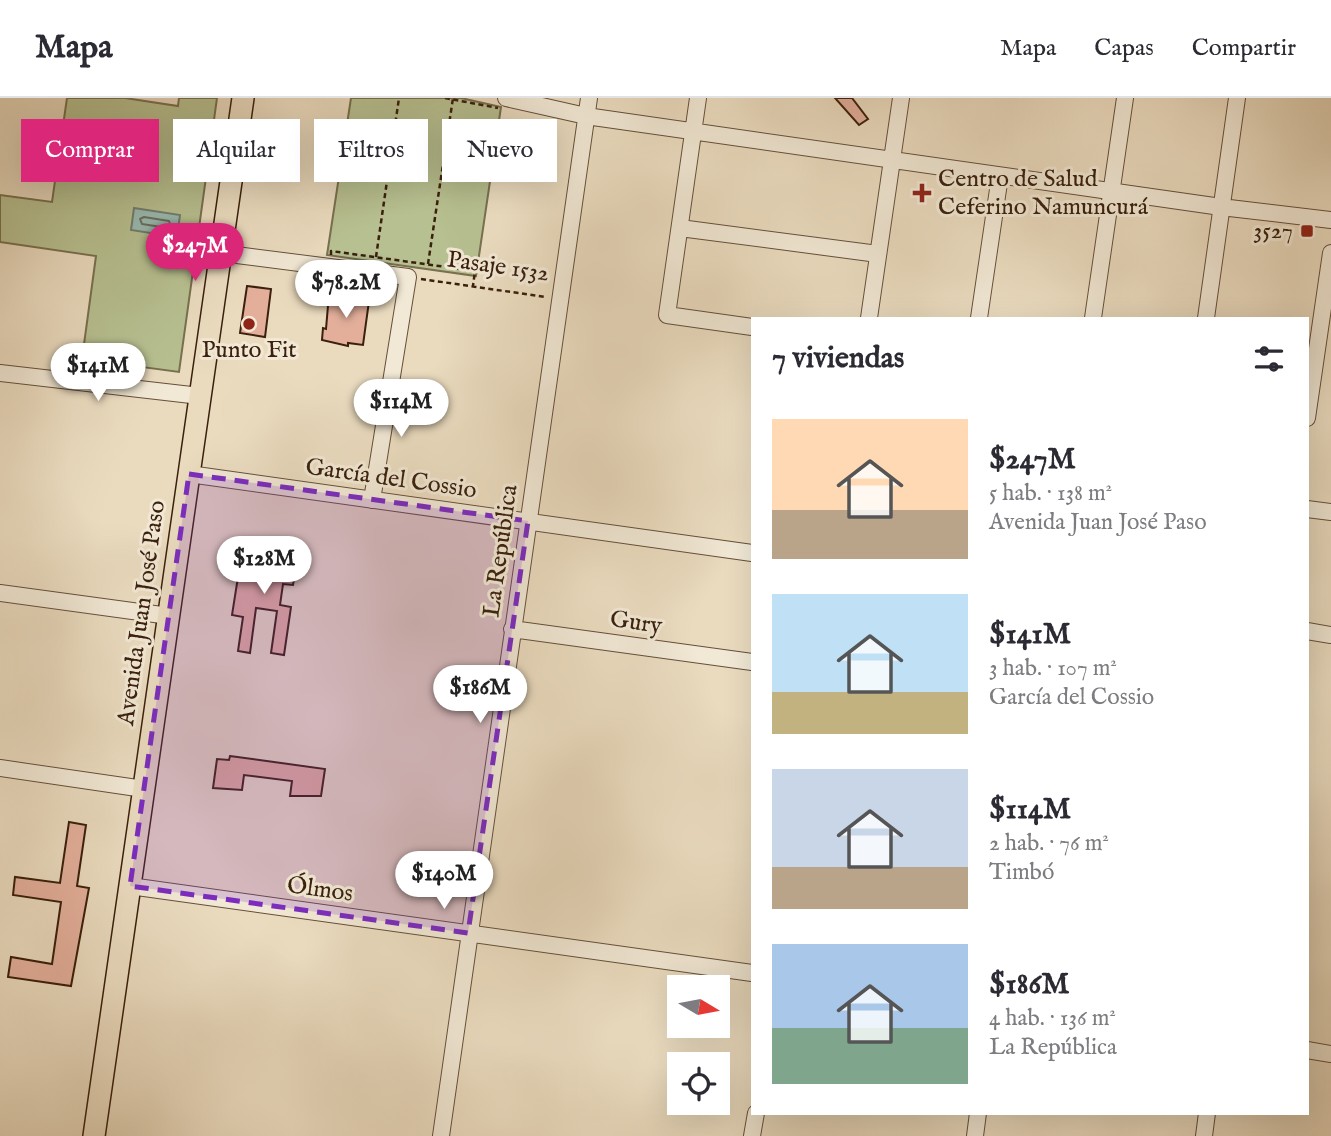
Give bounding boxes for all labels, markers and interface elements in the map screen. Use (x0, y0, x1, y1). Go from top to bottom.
text: Mapa (35, 27, 112, 69)
text: Mapa (1000, 33, 1056, 64)
text: Capas (1094, 33, 1154, 64)
text: Compartir (1192, 33, 1296, 64)
chip: Comprar (21, 119, 159, 182)
chip: Alquilar (173, 119, 300, 182)
chip: Filtros (314, 119, 428, 182)
chip: Nuevo (442, 119, 557, 182)
place label: Centro de Salud Ceferino Namuncurá (938, 164, 1149, 223)
marker: Centro de Salud Ceferino Namuncurá (912, 183, 932, 203)
place label: 3527 (1253, 216, 1293, 247)
pin: $247M (146, 223, 244, 283)
marker: 3527 (1299, 223, 1315, 239)
text: $247M (162, 231, 228, 260)
street label: Pasaje 1532 (445, 245, 551, 289)
pin: $78.2M (289, 260, 403, 320)
text: $78.2M (311, 268, 381, 297)
marker: Punto Fit (241, 316, 257, 332)
place label: Punto Fit (201, 335, 297, 366)
text: 7 viviendas (772, 340, 904, 378)
icon: filters (1250, 340, 1288, 378)
pin: $141M (49, 344, 147, 403)
text: $141M (67, 351, 129, 380)
pin: $114M (352, 380, 450, 439)
text: $114M (370, 387, 432, 416)
text: $247M (989, 441, 1076, 479)
icon: home (828, 447, 912, 531)
street label: García del Cossio (303, 452, 479, 506)
text: 5 hab. · 138 m² (989, 479, 1112, 508)
street label: La República (476, 482, 526, 619)
street label: Avenida Juan José Paso (111, 498, 173, 729)
text: Avenida Juan José Paso (989, 508, 1207, 537)
pin: $128M (215, 536, 313, 596)
text: $128M (233, 544, 295, 573)
street label: Gury (608, 604, 664, 642)
text: $141M (989, 616, 1071, 654)
icon: home (828, 622, 912, 706)
text: 3 hab. · 107 m² (989, 654, 1117, 683)
pin: $186M (431, 666, 529, 725)
text: $186M (449, 673, 511, 702)
text: García del Cossio (989, 683, 1154, 712)
text: $114M (989, 791, 1071, 829)
icon: home (828, 797, 912, 881)
text: 2 hab. · 76 m² (989, 829, 1109, 858)
pin: $140M (395, 852, 493, 911)
text: Timbó (989, 858, 1054, 887)
text: $140M (411, 859, 477, 888)
street label: Ólmos (285, 870, 355, 910)
text: $186M (989, 966, 1069, 1004)
icon: home (828, 972, 912, 1056)
north arrow (667, 975, 730, 1038)
map controls (667, 975, 730, 1115)
text: 4 hab. · 136 m² (989, 1004, 1116, 1033)
text: La República (989, 1033, 1117, 1062)
button: locate (667, 1052, 730, 1115)

